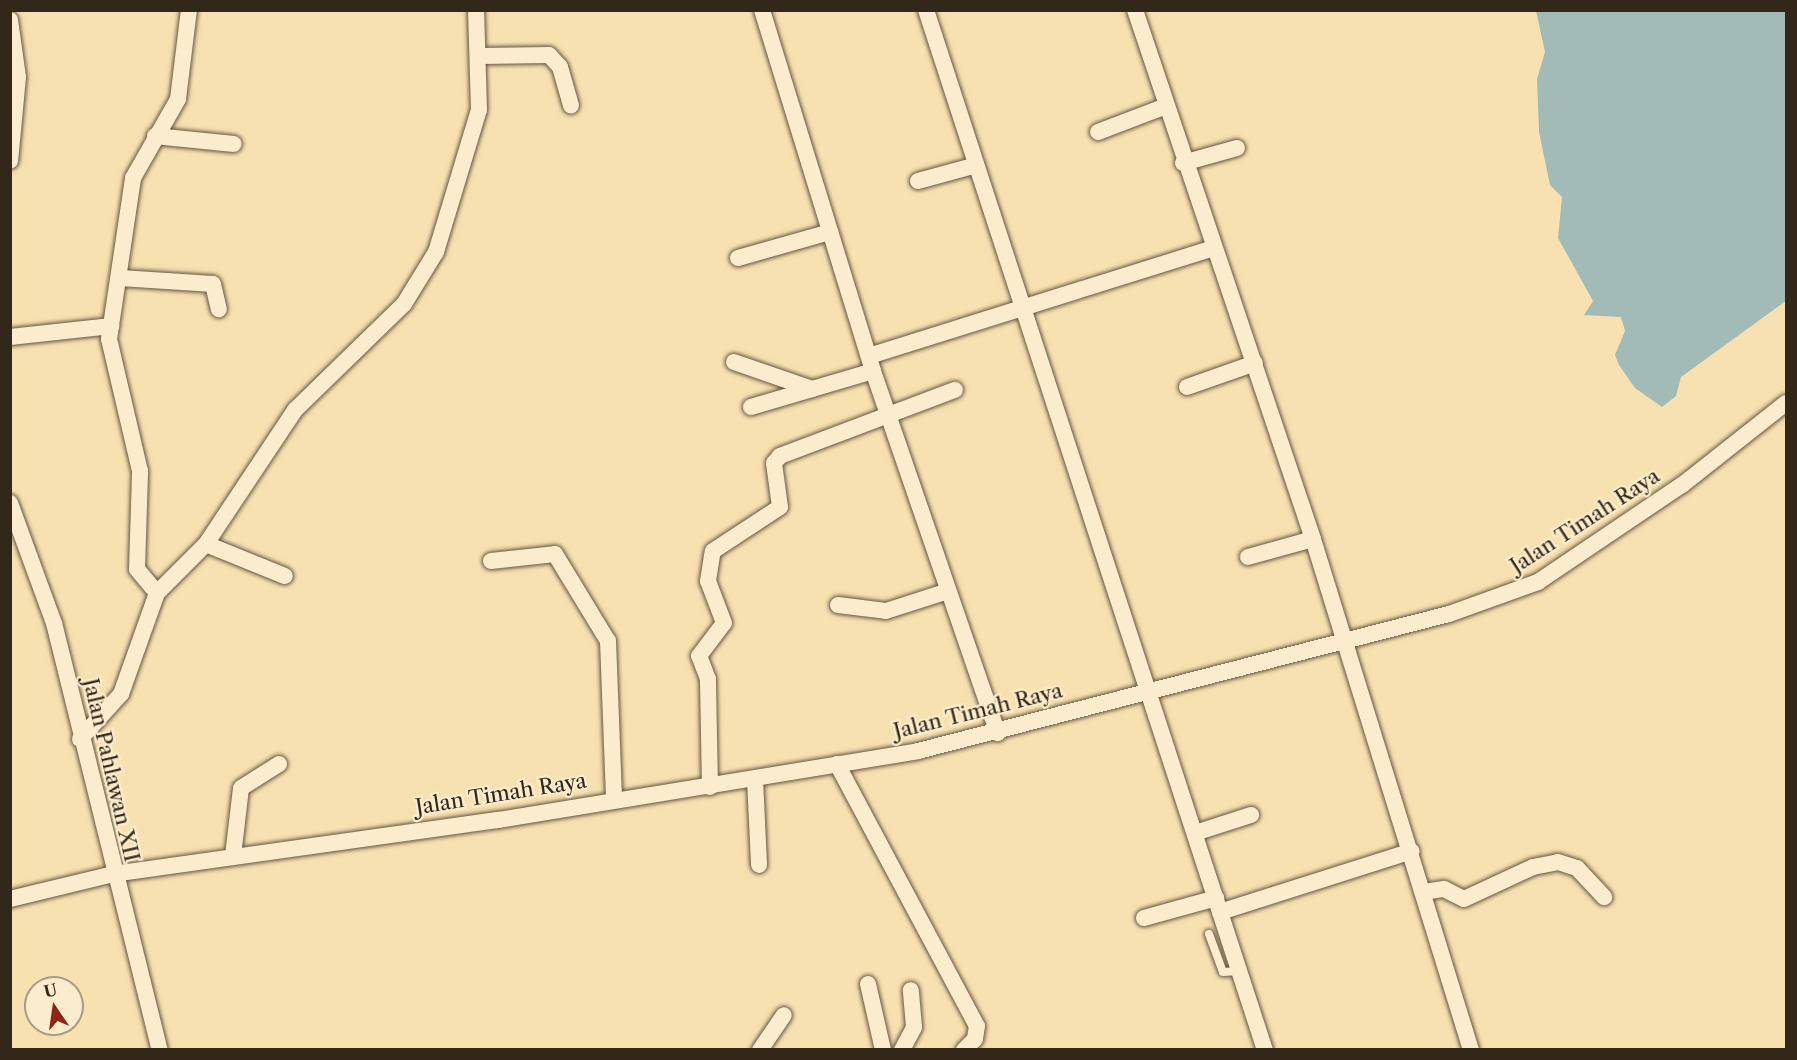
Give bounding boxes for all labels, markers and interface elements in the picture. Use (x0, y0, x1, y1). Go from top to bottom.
street label: Jalan Timah Raya (1505, 463, 1665, 579)
street label: Jalan Pahlawan XII (78, 676, 144, 864)
street label: Jalan Timah Raya (891, 678, 1065, 744)
street label: Jalan Timah Raya (413, 768, 589, 820)
north arrow (24, 976, 84, 1036)
text: U (42, 979, 59, 1002)

